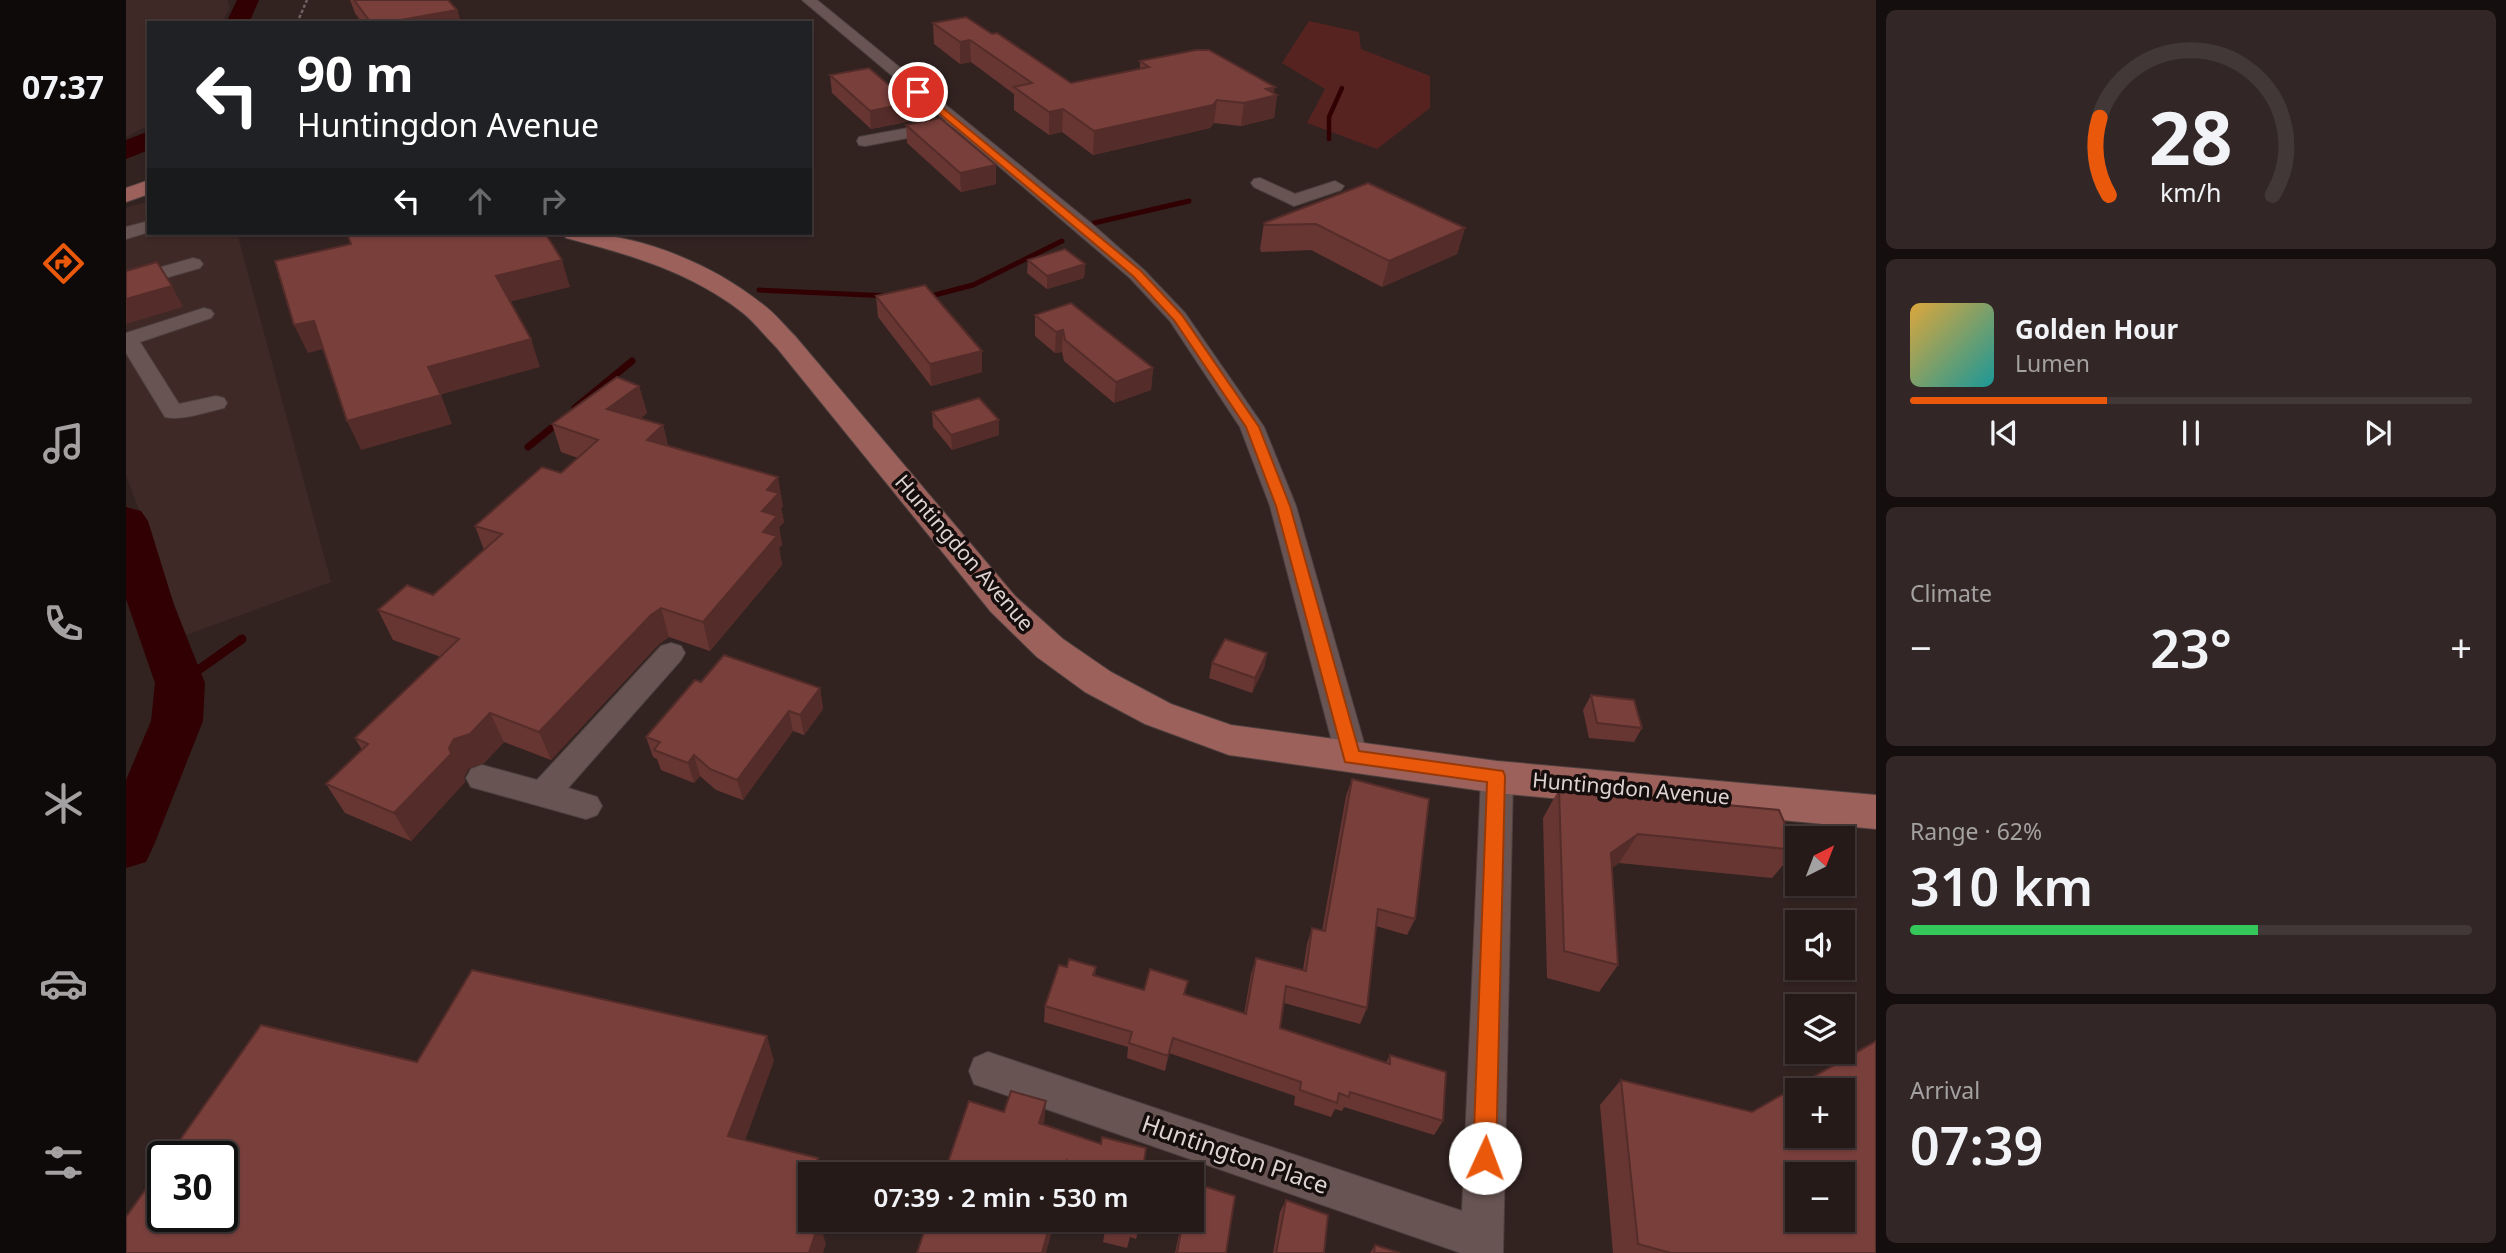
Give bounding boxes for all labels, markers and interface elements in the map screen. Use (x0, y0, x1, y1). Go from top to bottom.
text: 90 m (297, 40, 414, 106)
icon: left (182, 49, 273, 140)
pin (888, 62, 948, 122)
text: 07:37 (22, 65, 104, 108)
icon: arrive (899, 73, 937, 111)
text: 28 (2149, 88, 2233, 187)
text: Huntingdon Avenue (297, 103, 599, 146)
text: km/h (2160, 175, 2222, 209)
icon: left (388, 182, 426, 220)
icon: ahead (461, 182, 499, 220)
icon: right (534, 182, 572, 220)
icon: directions (39, 239, 88, 288)
text: Golden Hour (2015, 311, 2178, 347)
text: Lumen (2015, 347, 2090, 379)
icon: previous (1985, 414, 2023, 452)
icon: pause (2172, 414, 2210, 452)
icon: next (2359, 414, 2397, 452)
icon: music (39, 419, 88, 468)
street label: Huntingdon Avenue (889, 468, 1040, 636)
text: Climate (1910, 577, 1992, 609)
icon: phone (39, 599, 88, 648)
text: 23° (2150, 612, 2232, 683)
text: − (1910, 621, 1932, 673)
text: + (2450, 621, 2472, 673)
street label: Huntingdon Avenue (1531, 765, 1731, 811)
icon: climate (39, 779, 88, 828)
text: Range · 62% (1910, 815, 2042, 847)
north arrow (1785, 826, 1855, 896)
map controls (1785, 826, 1855, 1232)
text: 310 km (1910, 850, 2093, 921)
button: sound (1785, 910, 1855, 980)
icon: car (39, 959, 88, 1008)
button: layers (1785, 994, 1855, 1064)
text: Arrival (1910, 1074, 1980, 1106)
button: + (1785, 1078, 1855, 1148)
street label: Huntington Place (1138, 1106, 1333, 1201)
text: 07:39 (1910, 1109, 2043, 1180)
position arrow (1448, 1121, 1522, 1195)
icon: filters (39, 1138, 88, 1187)
speed limit sign: 30 (147, 1141, 238, 1232)
button: − (1785, 1162, 1855, 1232)
text: 07:39 · 2 min · 530 m (874, 1179, 1128, 1215)

